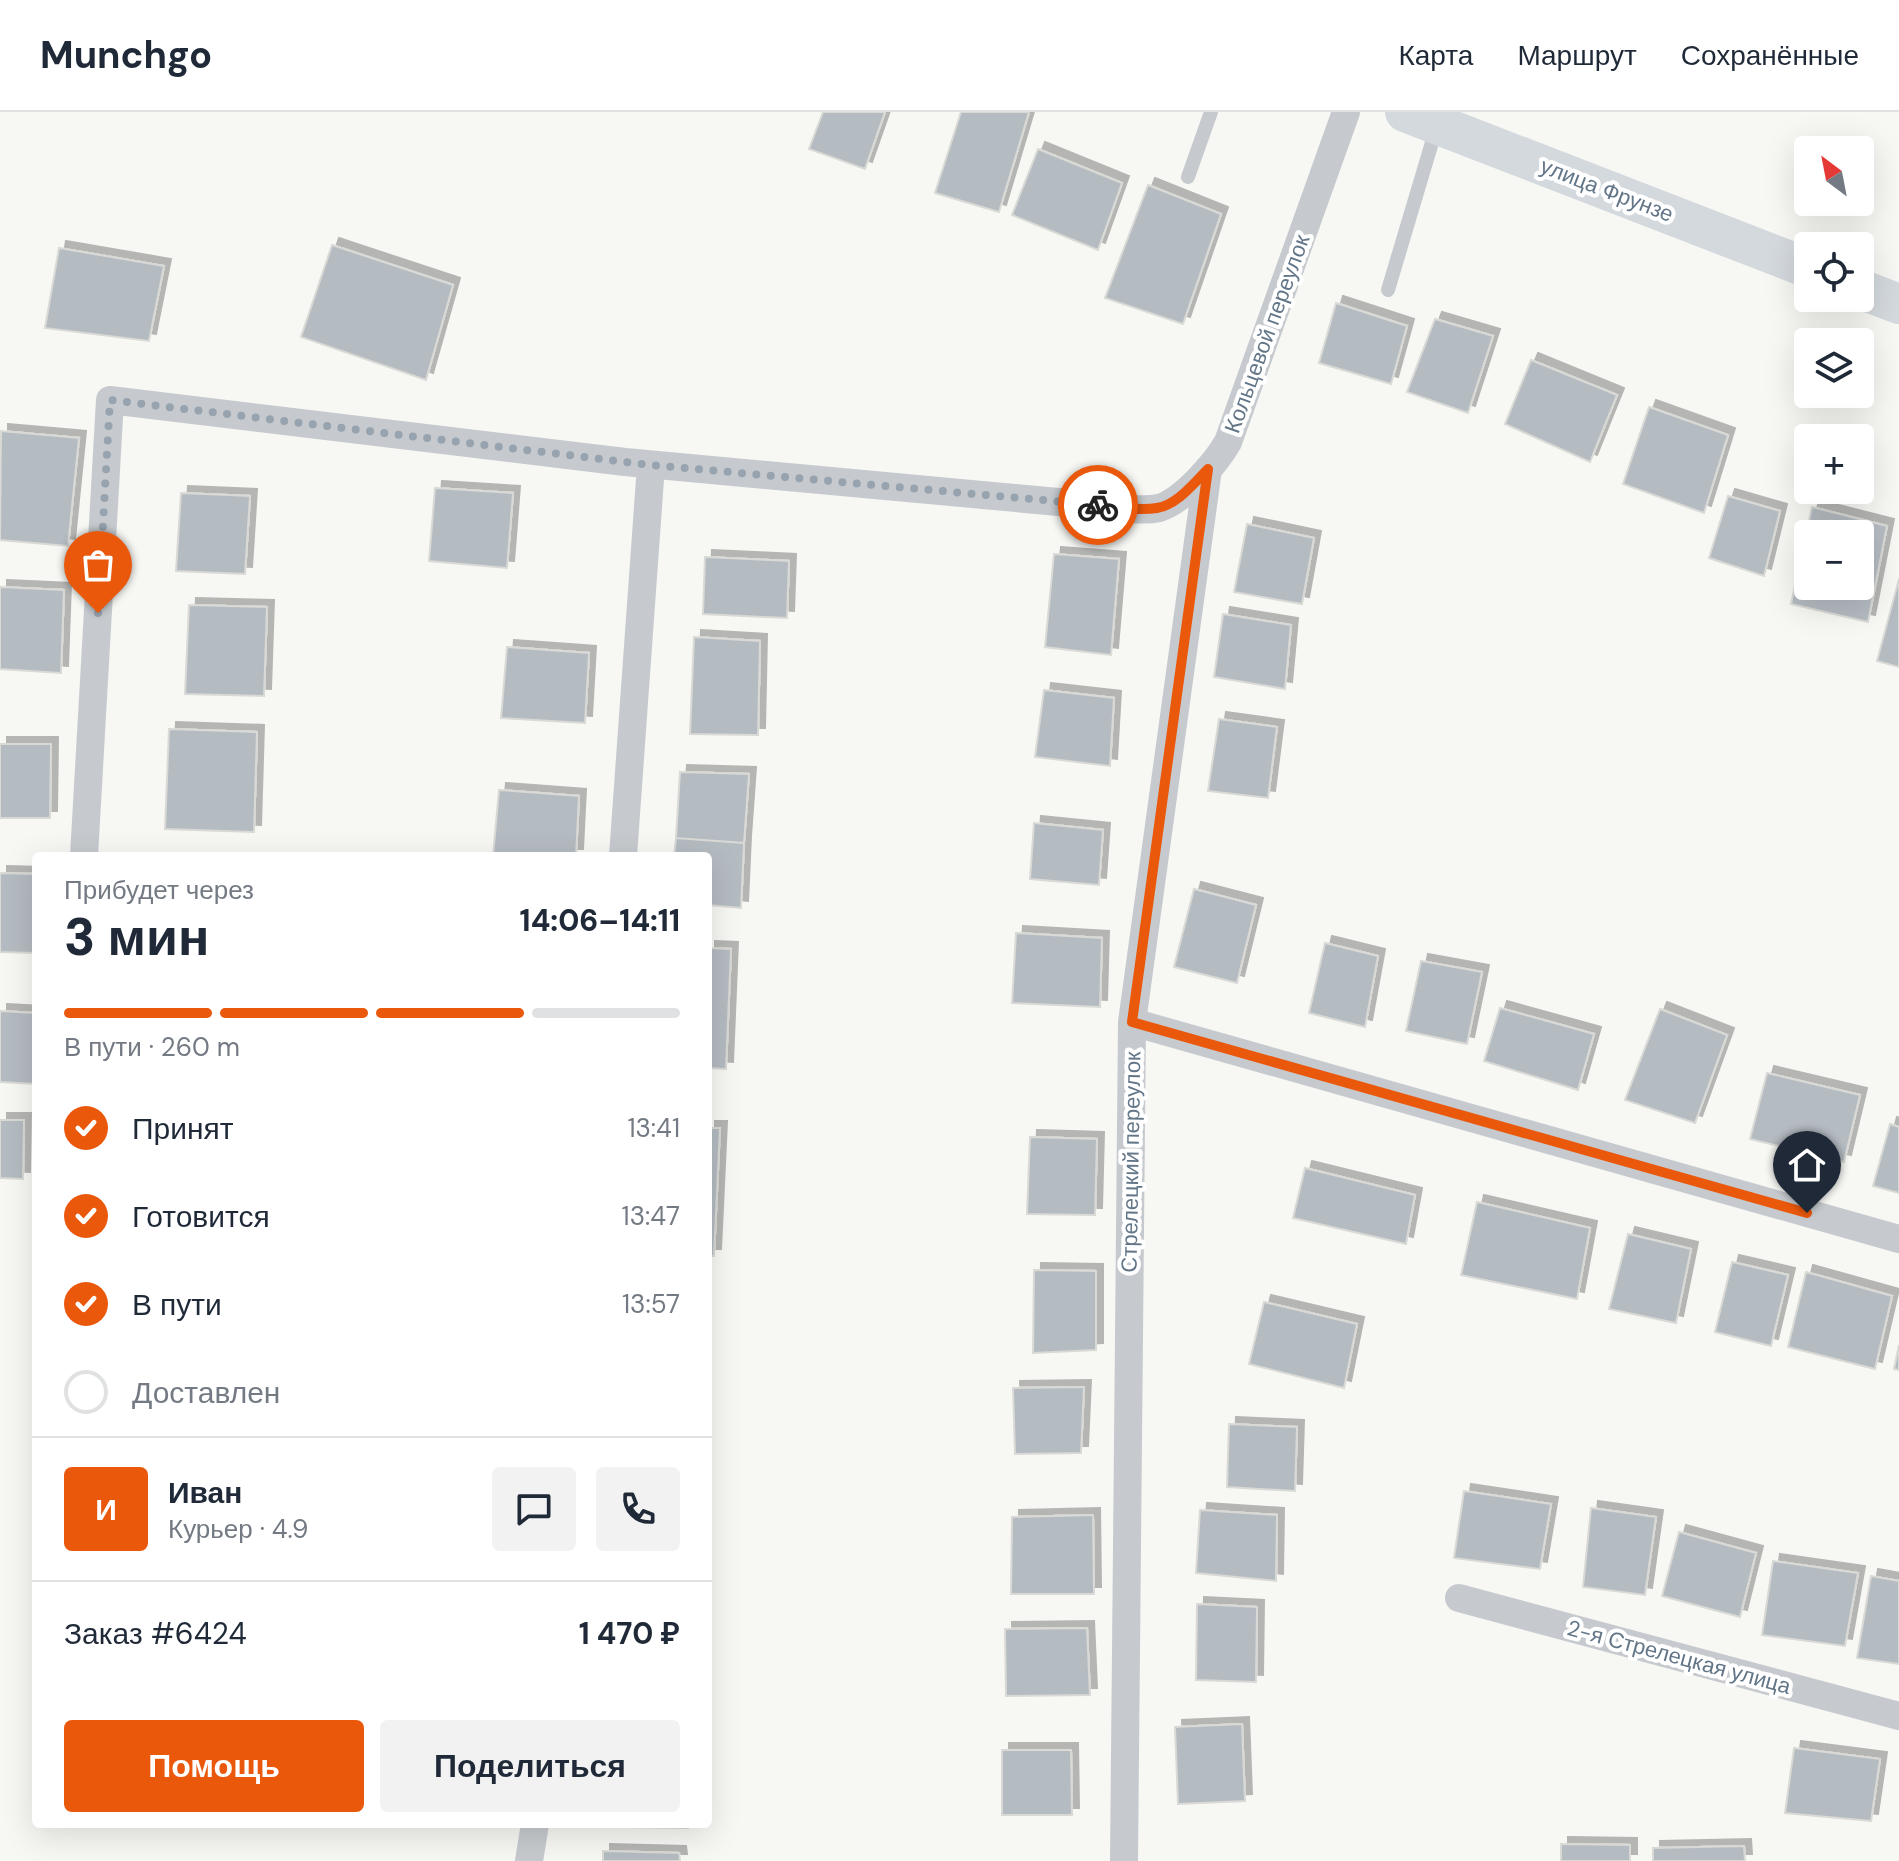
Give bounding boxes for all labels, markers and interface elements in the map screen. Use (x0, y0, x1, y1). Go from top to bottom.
text: Munchgo (40, 30, 212, 80)
text: Карта (1398, 37, 1473, 74)
text: Маршрут (1517, 37, 1637, 74)
text: Сохранённые (1681, 37, 1859, 74)
north arrow (1794, 136, 1874, 216)
map controls (1794, 136, 1874, 600)
street label: улица Фрунзе (1536, 151, 1678, 229)
street label: Кольцевой переулок (1218, 230, 1317, 437)
button: locate (1794, 232, 1874, 312)
button: layers (1794, 328, 1874, 408)
button: + (1794, 424, 1874, 504)
courier (1058, 465, 1138, 545)
icon: bike (1076, 483, 1120, 527)
button: − (1794, 520, 1874, 600)
pin (64, 531, 132, 613)
icon: bag (76, 543, 120, 587)
text: Прибудет через (64, 873, 254, 907)
text: 14:06–14:11 (520, 901, 680, 940)
text: 3 мин (64, 903, 209, 971)
text: В пути · 260 m (64, 1030, 240, 1064)
street label: Стрелецкий переулок (1115, 1051, 1147, 1273)
icon: check (64, 1106, 108, 1150)
text: Принят (132, 1109, 234, 1148)
text: 13:41 (627, 1111, 680, 1145)
pin (1773, 1131, 1841, 1213)
icon: home (1785, 1143, 1829, 1187)
icon: check (64, 1194, 108, 1238)
text: Готовится (132, 1197, 270, 1236)
text: 13:47 (622, 1199, 680, 1233)
icon: check (64, 1282, 108, 1326)
text: В пути (132, 1285, 222, 1324)
text: 13:57 (622, 1287, 680, 1321)
text: Доставлен (132, 1373, 280, 1412)
button: chat (492, 1467, 576, 1551)
button: phone (596, 1467, 680, 1551)
text: Иван (168, 1473, 242, 1512)
text: И (95, 1490, 117, 1529)
text: Курьер · 4.9 (168, 1512, 308, 1546)
street label: 2-я Стрелецкая улица (1564, 1613, 1795, 1701)
text: Заказ #6424 (64, 1614, 247, 1653)
text: 1 470 ₽ (579, 1614, 680, 1653)
button: Помощь (64, 1720, 364, 1812)
button: Поделиться (380, 1720, 680, 1812)

